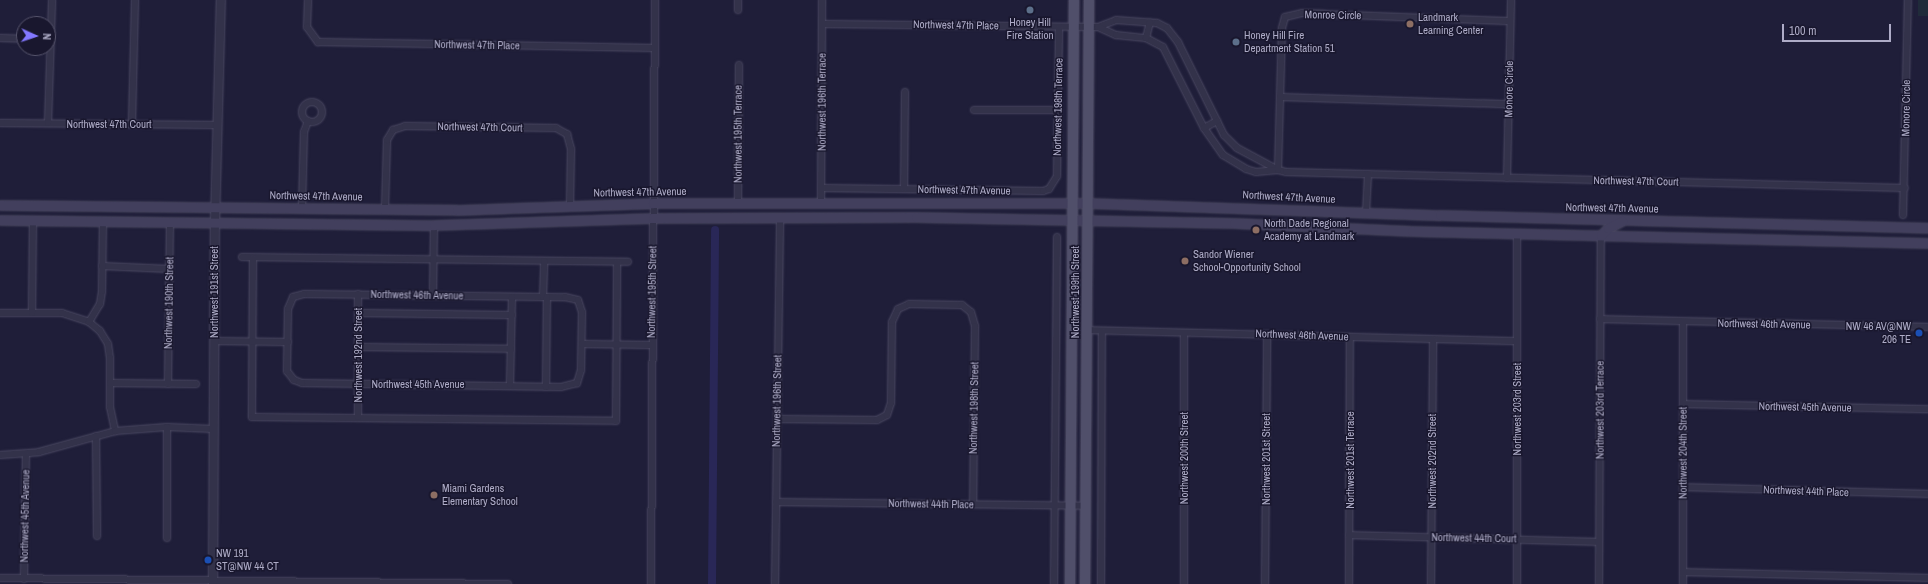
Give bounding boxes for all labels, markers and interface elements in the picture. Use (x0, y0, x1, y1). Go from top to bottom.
marker: Honey Hill Fire Station (1025, 5, 1035, 15)
street label: Monroe Circle (1305, 8, 1361, 22)
place label: Landmark Learning Center (1418, 11, 1483, 37)
north arrow (16, 16, 56, 56)
place label: Honey Hill Fire Station (1006, 16, 1054, 42)
scale bar (1784, 16, 1893, 42)
street label: Northwest 47th Place (913, 18, 999, 32)
marker: Landmark Learning Center (1405, 19, 1415, 29)
text: 100 m (1789, 23, 1816, 39)
place label: Honey Hill Fire Department Station 51 (1244, 29, 1335, 55)
text: N (40, 33, 54, 40)
marker: Honey Hill Fire Department Station 51 (1231, 37, 1241, 47)
street label: Northwest 47th Place (434, 38, 520, 52)
street label: Northwest 196th Terrace (815, 53, 829, 151)
street label: Northwest 198th Terrace (1051, 58, 1065, 156)
street label: Monore Circle (1502, 61, 1516, 117)
street label: Monore Circle (1899, 80, 1913, 136)
street label: Northwest 195th Terrace (731, 85, 745, 183)
street label: Northwest 47th Court (66, 117, 152, 131)
street label: Northwest 47th Court (437, 120, 523, 134)
street label: Northwest 47th Court (1593, 174, 1679, 188)
street label: Northwest 47th Avenue (917, 183, 1011, 197)
street label: Northwest 47th Avenue (593, 185, 687, 199)
street label: Northwest 47th Avenue (1242, 188, 1336, 206)
street label: Northwest 47th Avenue (269, 189, 363, 203)
street label: Northwest 47th Avenue (1565, 201, 1659, 215)
place label: North Dade Regional Academy at Landmark (1264, 217, 1354, 243)
marker: North Dade Regional Academy at Landmark (1251, 225, 1261, 235)
street label: Northwest 191st Street (207, 246, 221, 338)
street label: Northwest 195th Street (645, 246, 659, 338)
street label: Northwest 199th Street (1068, 246, 1082, 338)
place label: Sandor Wiener School-Opportunity School (1193, 248, 1301, 274)
marker: Sandor Wiener School-Opportunity School (1180, 256, 1190, 266)
street label: Northwest 190th Street (162, 257, 176, 349)
street label: Northwest 46th Avenue (370, 288, 464, 302)
street label: Northwest 192nd Street (351, 308, 365, 402)
street label: Northwest 46th Avenue (1717, 317, 1811, 331)
place label: NW 46 AV@NW 206 TE (1845, 320, 1911, 346)
street label: Northwest 46th Avenue (1255, 327, 1349, 343)
marker: NW 46 AV@NW 206 TE (1914, 328, 1924, 338)
street label: Northwest 196th Street (770, 355, 784, 447)
street label: Northwest 203rd Terrace (1593, 361, 1607, 459)
street label: Northwest 198th Street (967, 362, 981, 454)
street label: Northwest 203rd Street (1510, 363, 1524, 455)
street label: Northwest 45th Avenue (371, 377, 465, 391)
street label: Northwest 45th Avenue (1758, 400, 1852, 414)
street label: Northwest 204th Street (1676, 407, 1690, 499)
street label: Northwest 201st Terrace (1343, 411, 1357, 509)
street label: Northwest 200th Street (1177, 412, 1191, 504)
street label: Northwest 201st Street (1259, 413, 1273, 505)
street label: Northwest 202nd Street (1425, 414, 1439, 508)
street label: Northwest 45th Avenue (18, 469, 32, 563)
place label: Miami Gardens Elementary School (442, 482, 518, 508)
street label: Northwest 44th Place (1763, 483, 1849, 499)
marker: Miami Gardens Elementary School (429, 490, 439, 500)
street label: Northwest 44th Place (888, 497, 974, 511)
street label: Northwest 44th Court (1431, 531, 1517, 545)
place label: NW 191 ST@NW 44 CT (216, 547, 279, 573)
marker: NW 191 ST@NW 44 CT (203, 555, 213, 565)

